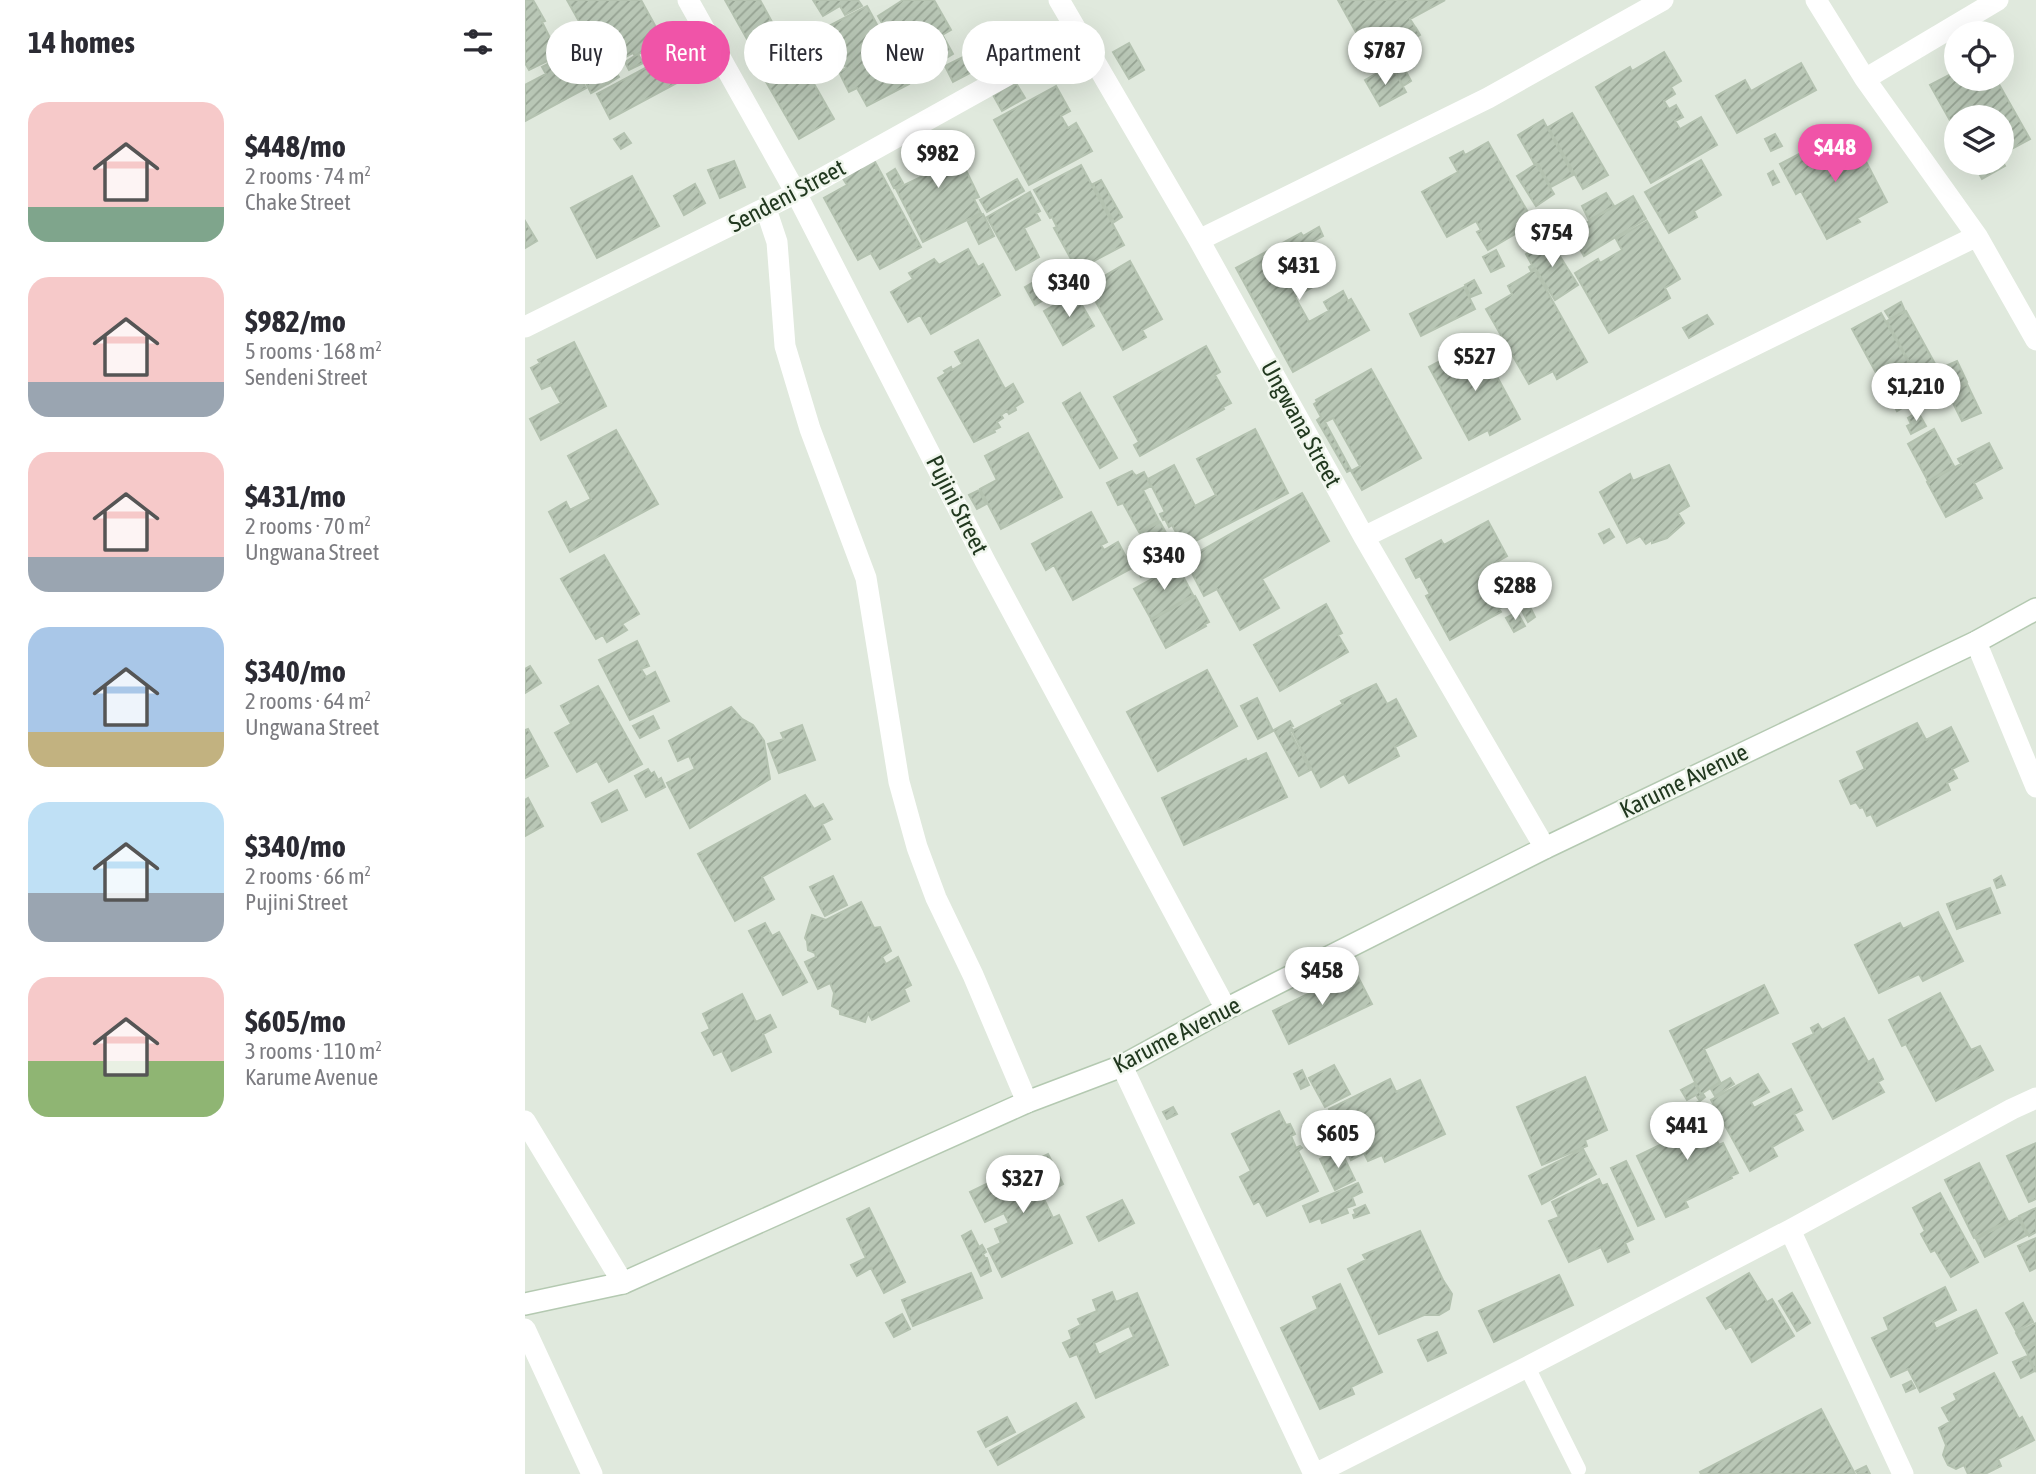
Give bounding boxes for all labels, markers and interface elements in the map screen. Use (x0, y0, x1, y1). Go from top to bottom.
chip: Buy (546, 21, 627, 84)
chip: Rent (641, 21, 730, 84)
chip: Filters (744, 21, 847, 84)
chip: New (861, 21, 948, 84)
chip: Apartment (962, 21, 1105, 84)
map controls (1944, 21, 2014, 175)
button: locate (1944, 21, 2014, 91)
icon: filters (459, 23, 497, 61)
text: 14 homes (28, 25, 135, 59)
pin: $787 (1344, 28, 1426, 87)
text: $787 (1364, 37, 1406, 63)
button: layers (1944, 105, 2014, 175)
pin: $448 (1794, 124, 1876, 184)
text: $448/mo (245, 129, 346, 163)
icon: home (84, 130, 168, 214)
pin: $982 (897, 130, 979, 190)
text: $448 (1814, 134, 1856, 160)
text: $982 (917, 140, 959, 166)
street label: Sendeni Street (724, 154, 850, 238)
text: 2 rooms · 74 m² (245, 163, 371, 189)
text: Chake Street (245, 189, 351, 215)
pin: $754 (1511, 210, 1593, 269)
text: $754 (1531, 219, 1573, 245)
pin: $431 (1258, 243, 1340, 302)
text: $431 (1278, 252, 1320, 278)
pin: $340 (1028, 260, 1110, 319)
text: $340 (1048, 269, 1090, 295)
text: $982/mo (245, 304, 346, 338)
icon: home (84, 305, 168, 389)
pin: $527 (1434, 334, 1516, 393)
text: 5 rooms · 168 m² (245, 338, 382, 364)
text: $527 (1454, 343, 1496, 369)
street label: Ungwana Street (1256, 356, 1347, 492)
text: Sendeni Street (245, 364, 368, 390)
pin: $1,210 (1859, 364, 1973, 423)
text: $1,210 (1888, 373, 1945, 399)
street label: Pujini Street (921, 451, 994, 559)
text: $431/mo (245, 479, 346, 513)
icon: home (84, 480, 168, 564)
text: 2 rooms · 70 m² (245, 513, 371, 539)
pin: $340 (1123, 532, 1205, 592)
text: Ungwana Street (245, 539, 379, 565)
text: $340 (1143, 542, 1185, 568)
pin: $288 (1474, 562, 1556, 622)
text: $288 (1494, 572, 1536, 598)
text: $340/mo (245, 654, 346, 688)
icon: home (84, 655, 168, 739)
text: 2 rooms · 64 m² (245, 688, 371, 714)
text: Ungwana Street (245, 714, 379, 740)
street label: Karume Avenue (1615, 738, 1752, 823)
text: $340/mo (245, 829, 346, 863)
icon: home (84, 830, 168, 914)
text: 2 rooms · 66 m² (245, 863, 371, 889)
text: Pujini Street (245, 889, 348, 915)
pin: $458 (1281, 948, 1363, 1007)
text: $458 (1301, 957, 1343, 983)
street label: Karume Avenue (1109, 991, 1245, 1078)
text: $605/mo (245, 1004, 346, 1038)
icon: home (84, 1005, 168, 1089)
text: 3 rooms · 110 m² (245, 1038, 382, 1064)
text: Karume Avenue (245, 1064, 378, 1090)
pin: $441 (1646, 1102, 1728, 1162)
pin: $605 (1297, 1110, 1379, 1170)
text: $441 (1666, 1112, 1708, 1138)
text: $605 (1317, 1120, 1359, 1146)
pin: $327 (982, 1156, 1064, 1215)
text: $327 (1002, 1165, 1044, 1191)

